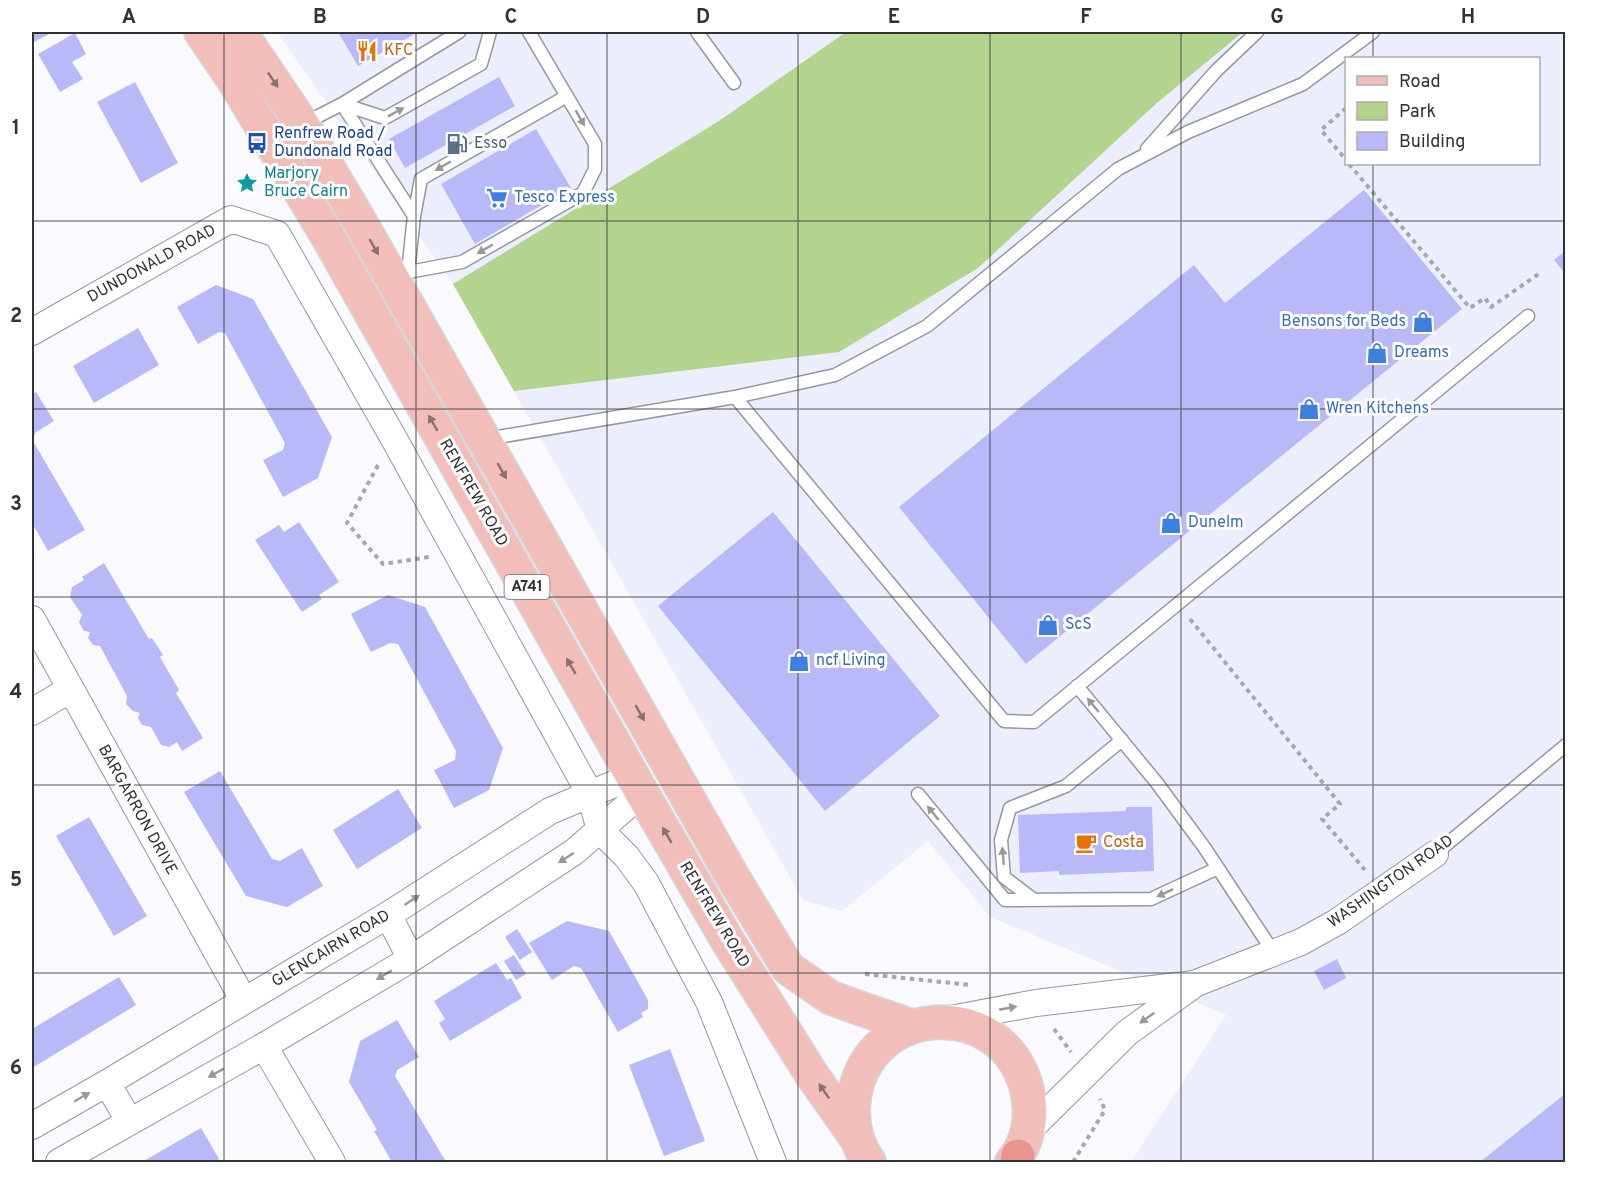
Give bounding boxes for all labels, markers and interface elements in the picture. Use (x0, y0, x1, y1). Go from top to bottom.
text: A (122, 5, 136, 31)
text: B (313, 5, 327, 31)
text: C (505, 5, 517, 31)
text: D (696, 5, 710, 31)
text: E (888, 5, 900, 31)
text: F (1080, 5, 1092, 31)
text: G (1270, 5, 1284, 31)
text: H (1461, 5, 1475, 31)
restaurant icon: KFC (355, 39, 379, 63)
place label: KFC (384, 41, 413, 61)
legend (1345, 57, 1540, 165)
text: Road (1399, 71, 1441, 94)
one-way arrow (267, 72, 278, 88)
text: Park (1399, 101, 1436, 124)
one-way arrow (388, 107, 405, 117)
one-way arrow (575, 110, 585, 127)
text: 1 (12, 116, 20, 142)
place label: Renfrew Road / Dundonald Road (274, 124, 393, 162)
bus stop icon: Renfrew Road / Dundonald Road (245, 131, 269, 155)
text: Building (1399, 131, 1465, 154)
fuel station icon: Esso (445, 132, 469, 156)
place label: Esso (474, 134, 507, 154)
one-way arrow (434, 161, 451, 171)
place label: Marjory Bruce Cairn (264, 164, 348, 202)
place icon: Marjory Bruce Cairn (235, 171, 259, 195)
supermarket icon: Tesco Express (485, 186, 509, 210)
place label: Tesco Express (514, 188, 615, 208)
street label: DUNDONALD ROAD (84, 220, 220, 308)
one-way arrow (369, 239, 379, 256)
one-way arrow (477, 244, 493, 255)
text: 2 (10, 304, 22, 330)
shop icon: Bensons for Beds (1411, 310, 1435, 334)
place label: Bensons for Beds (1281, 312, 1406, 332)
shop icon: Dreams (1365, 341, 1389, 365)
place label: Dreams (1394, 343, 1449, 363)
shop icon: Wren Kitchens (1297, 397, 1321, 421)
place label: Wren Kitchens (1326, 399, 1429, 419)
one-way arrow (428, 415, 439, 431)
street label: RENFREW ROAD (434, 436, 512, 550)
one-way arrow (497, 463, 507, 480)
text: 3 (10, 492, 22, 518)
shop icon: Dunelm (1159, 511, 1183, 535)
place label: Dunelm (1188, 513, 1244, 533)
road number: A741 (504, 575, 550, 599)
shop icon: ScS (1036, 613, 1060, 637)
place label: ScS (1065, 615, 1092, 635)
shop icon: ncf Living (787, 649, 811, 673)
place label: ncf Living (816, 651, 886, 671)
one-way arrow (566, 657, 576, 674)
text: 4 (10, 680, 22, 706)
one-way arrow (1087, 698, 1100, 713)
one-way arrow (635, 705, 645, 722)
street label: BARGARRON DRIVE (93, 741, 181, 879)
one-way arrow (927, 806, 940, 821)
one-way arrow (662, 827, 672, 844)
cafe icon: Costa (1074, 831, 1098, 855)
street label: WASHINGTON ROAD (1324, 831, 1458, 933)
place label: Costa (1103, 833, 1144, 853)
one-way arrow (998, 847, 1008, 866)
one-way arrow (558, 852, 574, 864)
street label: RENFREW ROAD (674, 858, 754, 972)
text: 5 (10, 868, 22, 894)
one-way arrow (1157, 888, 1174, 897)
one-way arrow (404, 895, 420, 906)
street label: GLENCAIRN ROAD (268, 906, 394, 992)
one-way arrow (375, 970, 392, 980)
one-way arrow (998, 1003, 1017, 1012)
one-way arrow (1140, 1012, 1155, 1024)
text: 6 (10, 1056, 22, 1082)
one-way arrow (208, 1068, 224, 1079)
one-way arrow (819, 1083, 830, 1099)
one-way arrow (74, 1092, 91, 1102)

